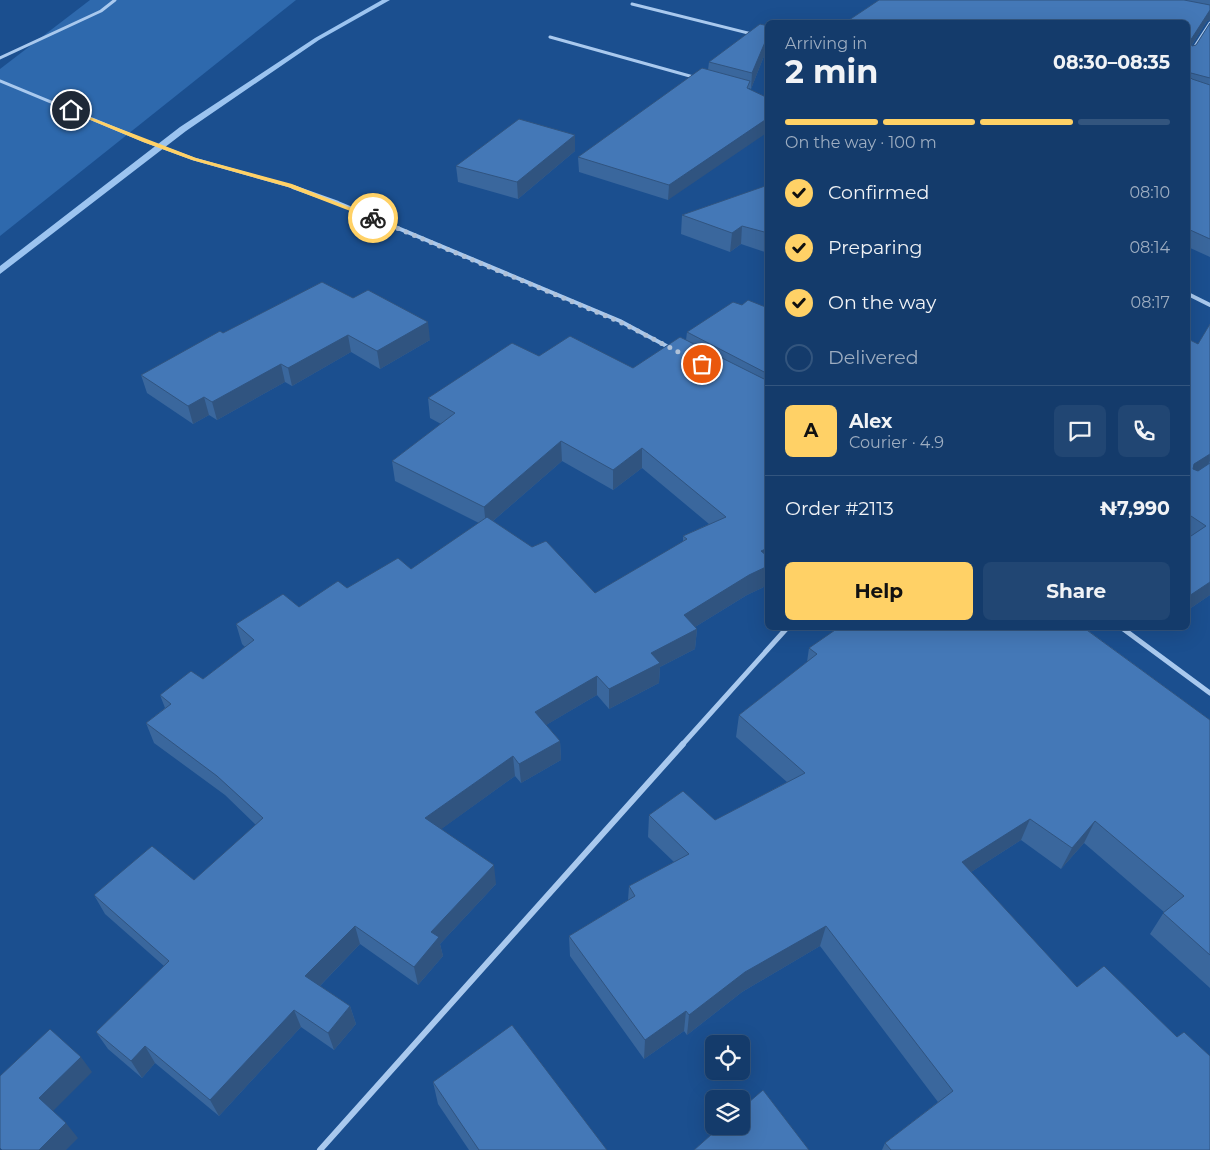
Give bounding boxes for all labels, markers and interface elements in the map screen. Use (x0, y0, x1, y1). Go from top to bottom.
text: Arriving in (785, 34, 867, 53)
text: 08:30–08:35 (1053, 51, 1170, 74)
text: 2 min (785, 52, 878, 91)
pin (50, 89, 92, 131)
icon: home (57, 96, 85, 124)
text: On the way · 100 m (785, 133, 937, 152)
icon: check (785, 179, 813, 207)
text: Confirmed (828, 181, 929, 204)
text: 08:10 (1129, 183, 1170, 202)
courier (348, 193, 398, 243)
icon: bike (359, 204, 387, 232)
icon: check (785, 234, 813, 262)
text: Preparing (828, 236, 923, 259)
text: 08:14 (1129, 238, 1170, 257)
icon: check (785, 289, 813, 317)
text: On the way (828, 291, 936, 314)
text: 08:17 (1131, 293, 1170, 312)
pin (681, 343, 723, 385)
text: Delivered (828, 346, 919, 369)
icon: bag (688, 350, 716, 378)
button: chat (1054, 405, 1106, 457)
button: phone (1118, 405, 1170, 457)
text: Alex (849, 410, 892, 433)
text: A (804, 419, 818, 442)
text: Courier · 4.9 (849, 433, 944, 452)
text: Order #2113 (785, 497, 894, 520)
text: ₦7,990 (1100, 497, 1170, 520)
button: Help (785, 562, 973, 620)
button: Share (983, 562, 1170, 620)
map controls (705, 1035, 750, 1135)
button: locate (705, 1035, 750, 1080)
button: layers (705, 1090, 750, 1135)

